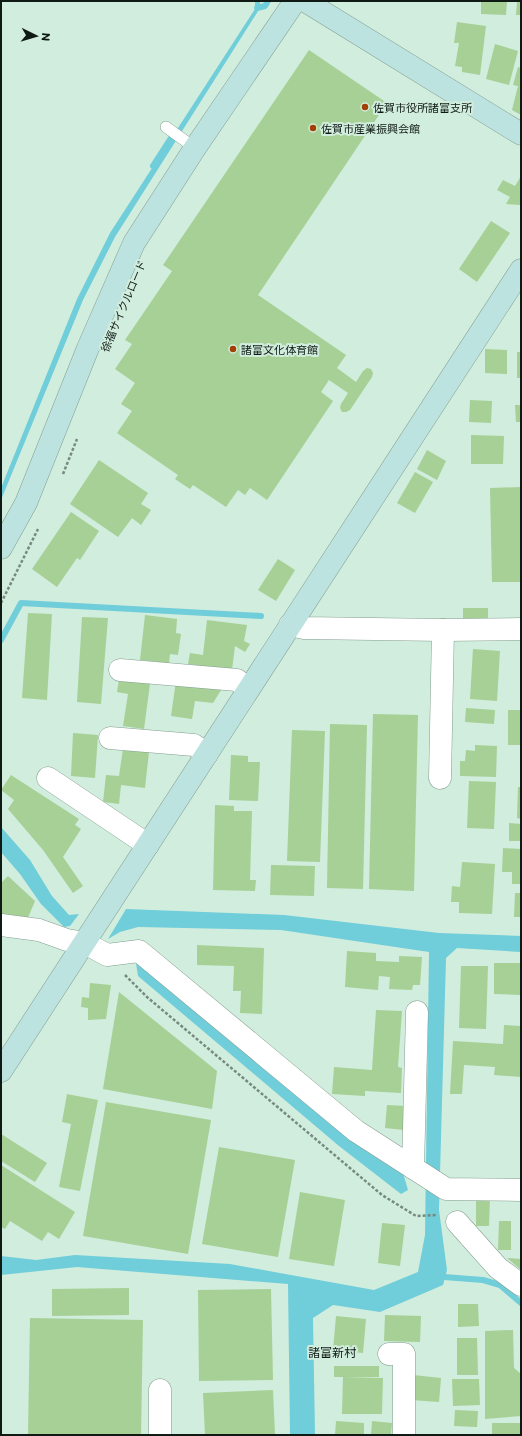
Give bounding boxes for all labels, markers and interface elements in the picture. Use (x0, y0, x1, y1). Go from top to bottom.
north arrow (16, 16, 56, 56)
text: N (40, 32, 53, 42)
place label: 佐賀市役所諸富支所 (373, 101, 473, 114)
marker: 佐賀市役所諸富支所 (360, 102, 370, 112)
place label: 佐賀市産業振興会館 (321, 122, 420, 135)
marker: 佐賀市産業振興会館 (308, 123, 318, 133)
street label: 徐福サイクルロード (98, 258, 148, 354)
place label: 諸富文化体育館 (241, 343, 318, 356)
marker: 諸富文化体育館 (228, 344, 238, 354)
district label: 諸富新村 (308, 1345, 357, 1359)

